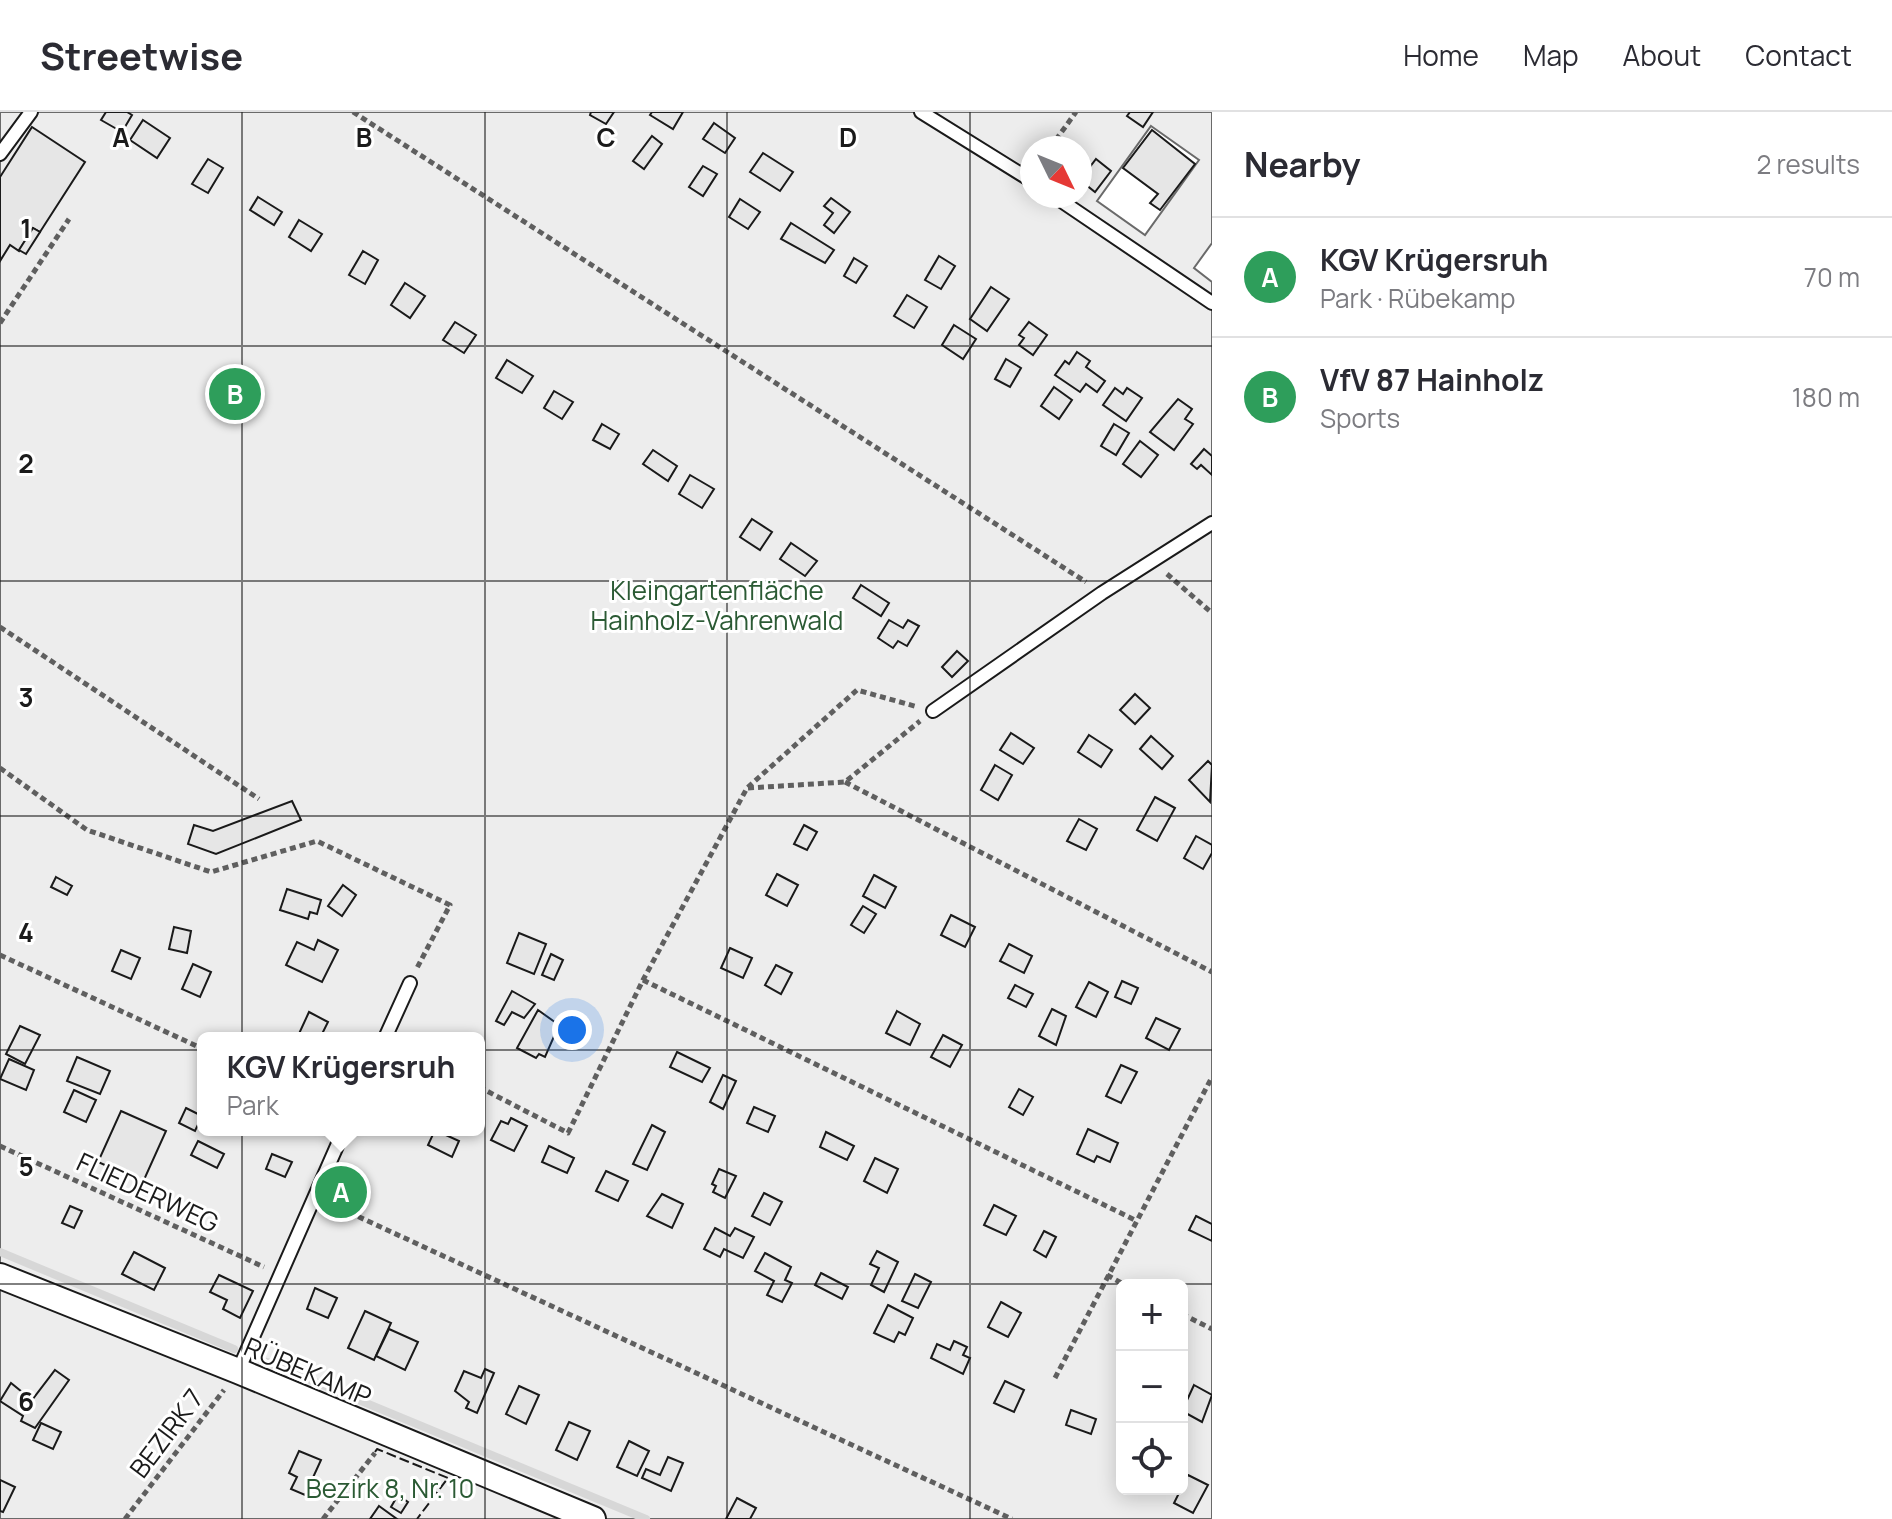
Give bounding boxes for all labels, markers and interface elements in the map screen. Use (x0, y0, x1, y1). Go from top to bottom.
text: Streetwise (40, 29, 243, 81)
text: Home (1403, 36, 1479, 74)
text: Map (1523, 36, 1579, 74)
text: About (1623, 36, 1701, 74)
text: Contact (1745, 36, 1852, 74)
text: A (112, 119, 130, 155)
text: B (356, 119, 372, 155)
text: C (596, 119, 616, 155)
text: D (839, 119, 857, 155)
north arrow (1020, 136, 1092, 208)
text: Nearby (1244, 141, 1360, 187)
text: 2 results (1756, 146, 1860, 182)
text: 1 (20, 210, 32, 246)
text: KGV Krügersruh (1320, 239, 1548, 280)
text: A (1261, 259, 1279, 295)
text: 70 m (1804, 259, 1860, 295)
text: Park · Rübekamp (1320, 280, 1515, 316)
text: VfV 87 Hainholz (1320, 359, 1544, 400)
pin: B (209, 364, 261, 424)
text: B (1262, 379, 1278, 415)
text: 180 m (1792, 379, 1860, 415)
text: Sports (1320, 400, 1400, 436)
text: 2 (18, 445, 34, 481)
park label: Kleingartenfläche Hainholz-Vahrenwald (590, 572, 844, 638)
text: 3 (18, 679, 34, 715)
text: 4 (18, 914, 34, 950)
your location (552, 1010, 592, 1050)
popup (197, 1032, 485, 1136)
text: KGV Krügersruh (227, 1046, 455, 1087)
text: Park (227, 1087, 279, 1123)
street label: FLIEDERWEG (71, 1143, 225, 1241)
text: 5 (18, 1148, 34, 1184)
pin: A (315, 1162, 367, 1222)
map controls (1116, 1279, 1188, 1495)
button: + (1116, 1279, 1188, 1351)
street label: RÜBEKAMP (239, 1328, 377, 1414)
button: − (1116, 1351, 1188, 1423)
street label: BEZIRK 7 (121, 1381, 211, 1485)
text: 6 (18, 1383, 34, 1419)
button: locate (1116, 1423, 1188, 1495)
park label: Bezirk 8, Nr. 10 (306, 1470, 474, 1506)

